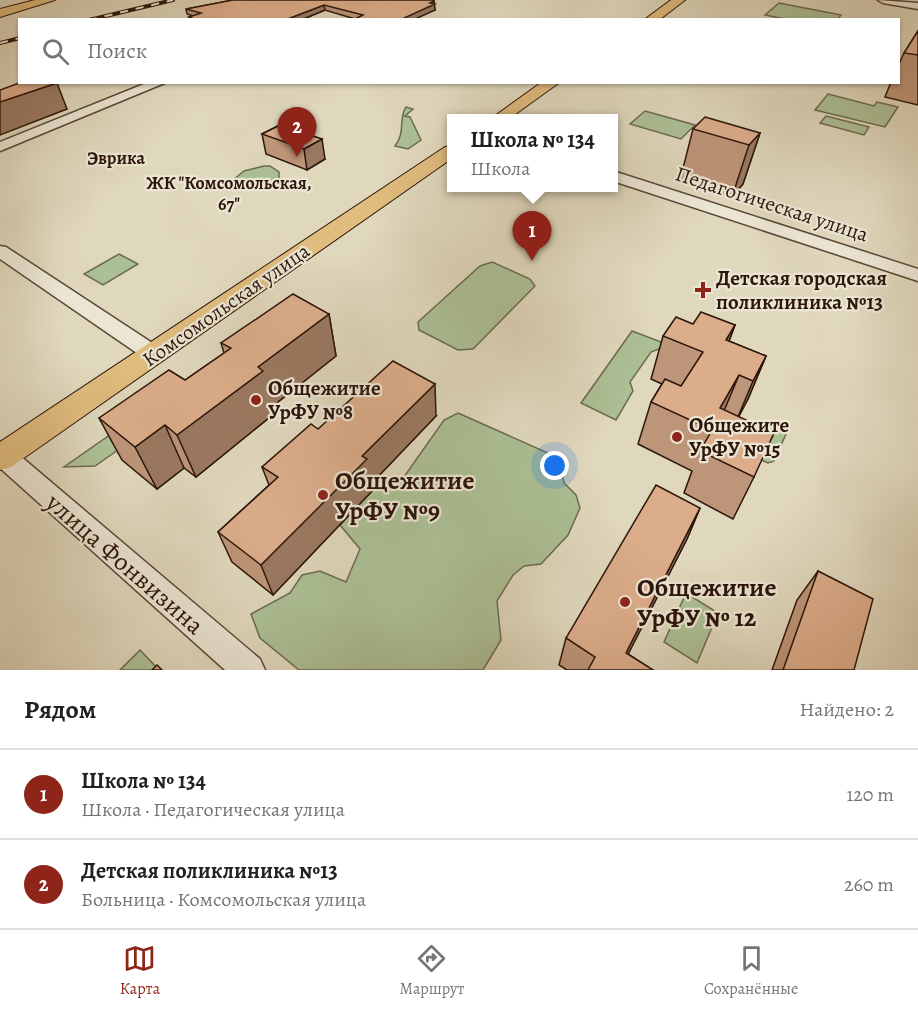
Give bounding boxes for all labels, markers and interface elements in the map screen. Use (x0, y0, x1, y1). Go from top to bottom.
search box (18, 18, 900, 84)
icon: search (39, 35, 72, 68)
text: Поиск (87, 36, 147, 66)
pin: 2 (278, 108, 316, 157)
popup (447, 114, 618, 192)
text: Школа № 134 (470, 125, 595, 155)
district label: Эврика (87, 146, 146, 170)
text: Школа (470, 155, 531, 182)
street label: Педагогическая улица (672, 160, 872, 249)
district label: ЖК "Комсомольская, 67" (146, 171, 312, 216)
pin: 1 (512, 212, 552, 261)
street label: Комсомольская улица (137, 236, 316, 373)
place label: Детская городская поликлиника №13 (716, 264, 887, 316)
marker: Детская городская поликлиника №13 (694, 281, 712, 299)
place label: Общежитие УрФУ №8 (268, 374, 381, 426)
marker: Общежитие УрФУ №8 (249, 393, 263, 407)
place label: Общежите УрФУ №15 (689, 411, 790, 463)
marker: Общежите УрФУ №15 (670, 430, 684, 444)
your location (540, 451, 569, 480)
place label: Общежитие УрФУ №9 (335, 463, 475, 528)
street label: улица Фонвизина (38, 485, 212, 643)
marker: Общежитие УрФУ №9 (316, 488, 330, 502)
place label: Общежитие УрФУ № 12 (637, 570, 777, 635)
marker: Общежитие УрФУ № 12 (618, 595, 632, 609)
text: Рядом (24, 692, 96, 727)
text: Найдено: 2 (799, 696, 894, 723)
text: Школа № 134 (81, 766, 206, 796)
text: 1 (40, 781, 47, 808)
text: 120 m (846, 781, 894, 808)
text: Школа · Педагогическая улица (81, 796, 345, 823)
text: Детская поликлиника №13 (81, 856, 338, 886)
text: 2 (39, 871, 48, 898)
text: 260 m (844, 871, 894, 898)
text: Больница · Комсомольская улица (81, 886, 366, 913)
tab: Карта (120, 942, 160, 1000)
tab: Маршрут (400, 942, 464, 1000)
tab: Сохранённые (704, 942, 798, 1000)

